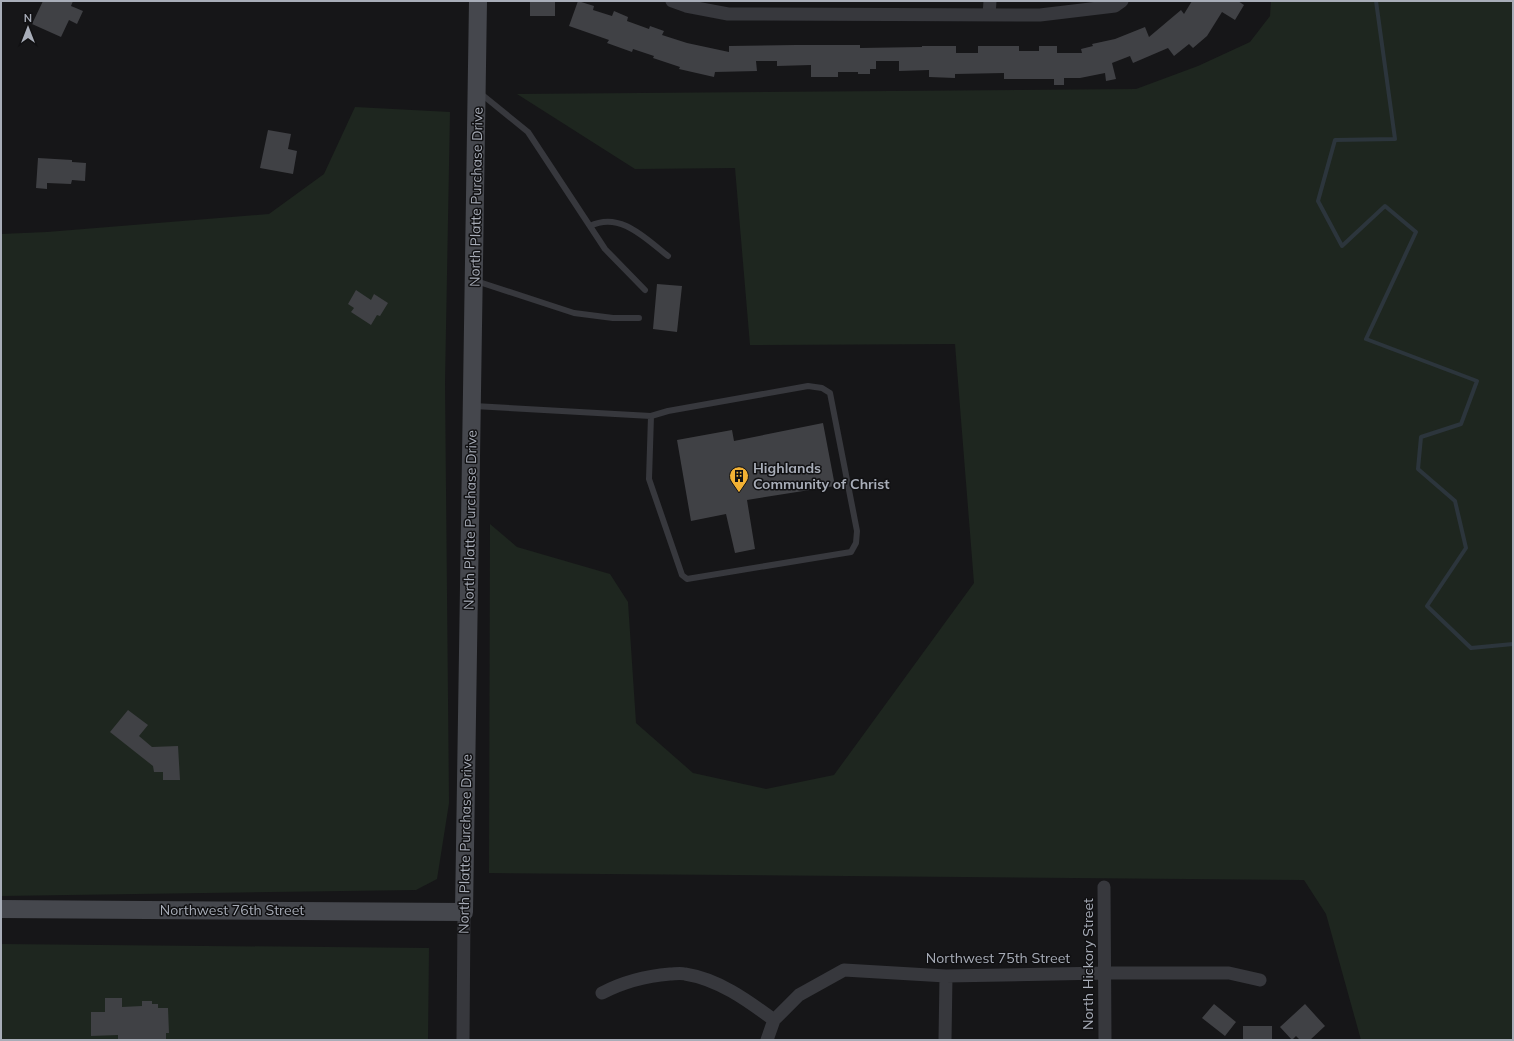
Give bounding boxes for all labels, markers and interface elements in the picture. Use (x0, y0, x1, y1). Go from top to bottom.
north arrow (8, 8, 48, 48)
text: N (24, 11, 32, 25)
street label: North Platte Purchase Drive (465, 107, 487, 287)
street label: North Platte Purchase Drive (459, 430, 481, 610)
place label: Highlands Community of Christ (753, 459, 890, 493)
building icon: Highlands Community of Christ (728, 465, 750, 493)
street label: North Platte Purchase Drive (454, 754, 476, 934)
street label: North Hickory Street (1079, 898, 1097, 1030)
street label: Northwest 76th Street (160, 901, 304, 919)
street label: Northwest 75th Street (926, 949, 1070, 967)

